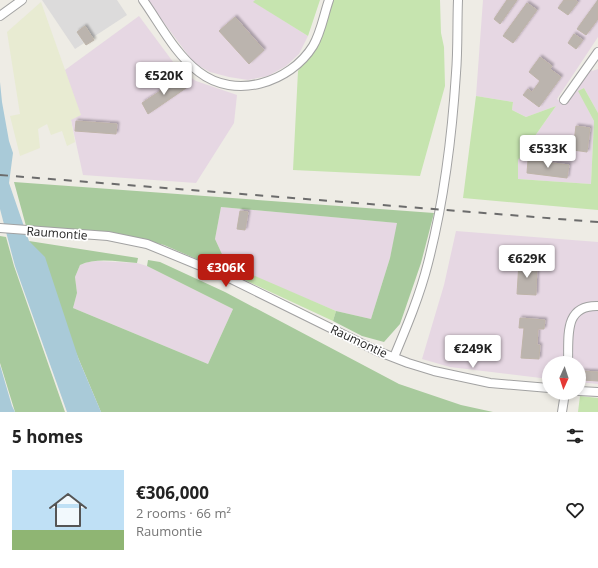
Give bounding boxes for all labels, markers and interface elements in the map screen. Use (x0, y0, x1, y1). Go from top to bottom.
pin: €520K (136, 62, 192, 96)
text: €520K (145, 66, 183, 84)
pin: €533K (520, 135, 576, 169)
text: €533K (529, 139, 567, 157)
street label: Raumontie (26, 222, 88, 244)
pin: €629K (499, 245, 555, 279)
text: €629K (508, 249, 546, 267)
pin: €306K (198, 254, 254, 288)
text: €306K (207, 258, 245, 276)
street label: Raumontie (328, 320, 391, 362)
pin: €249K (445, 335, 501, 369)
text: €249K (454, 339, 492, 357)
north arrow (542, 356, 586, 400)
map controls (542, 356, 586, 400)
text: 5 homes (12, 425, 83, 448)
icon: filters (564, 425, 586, 447)
text: €306,000 (136, 481, 209, 504)
icon: home (44, 486, 92, 534)
icon: heart (564, 499, 586, 521)
text: 2 rooms · 66 m² (136, 504, 231, 522)
text: Raumontie (136, 522, 202, 540)

